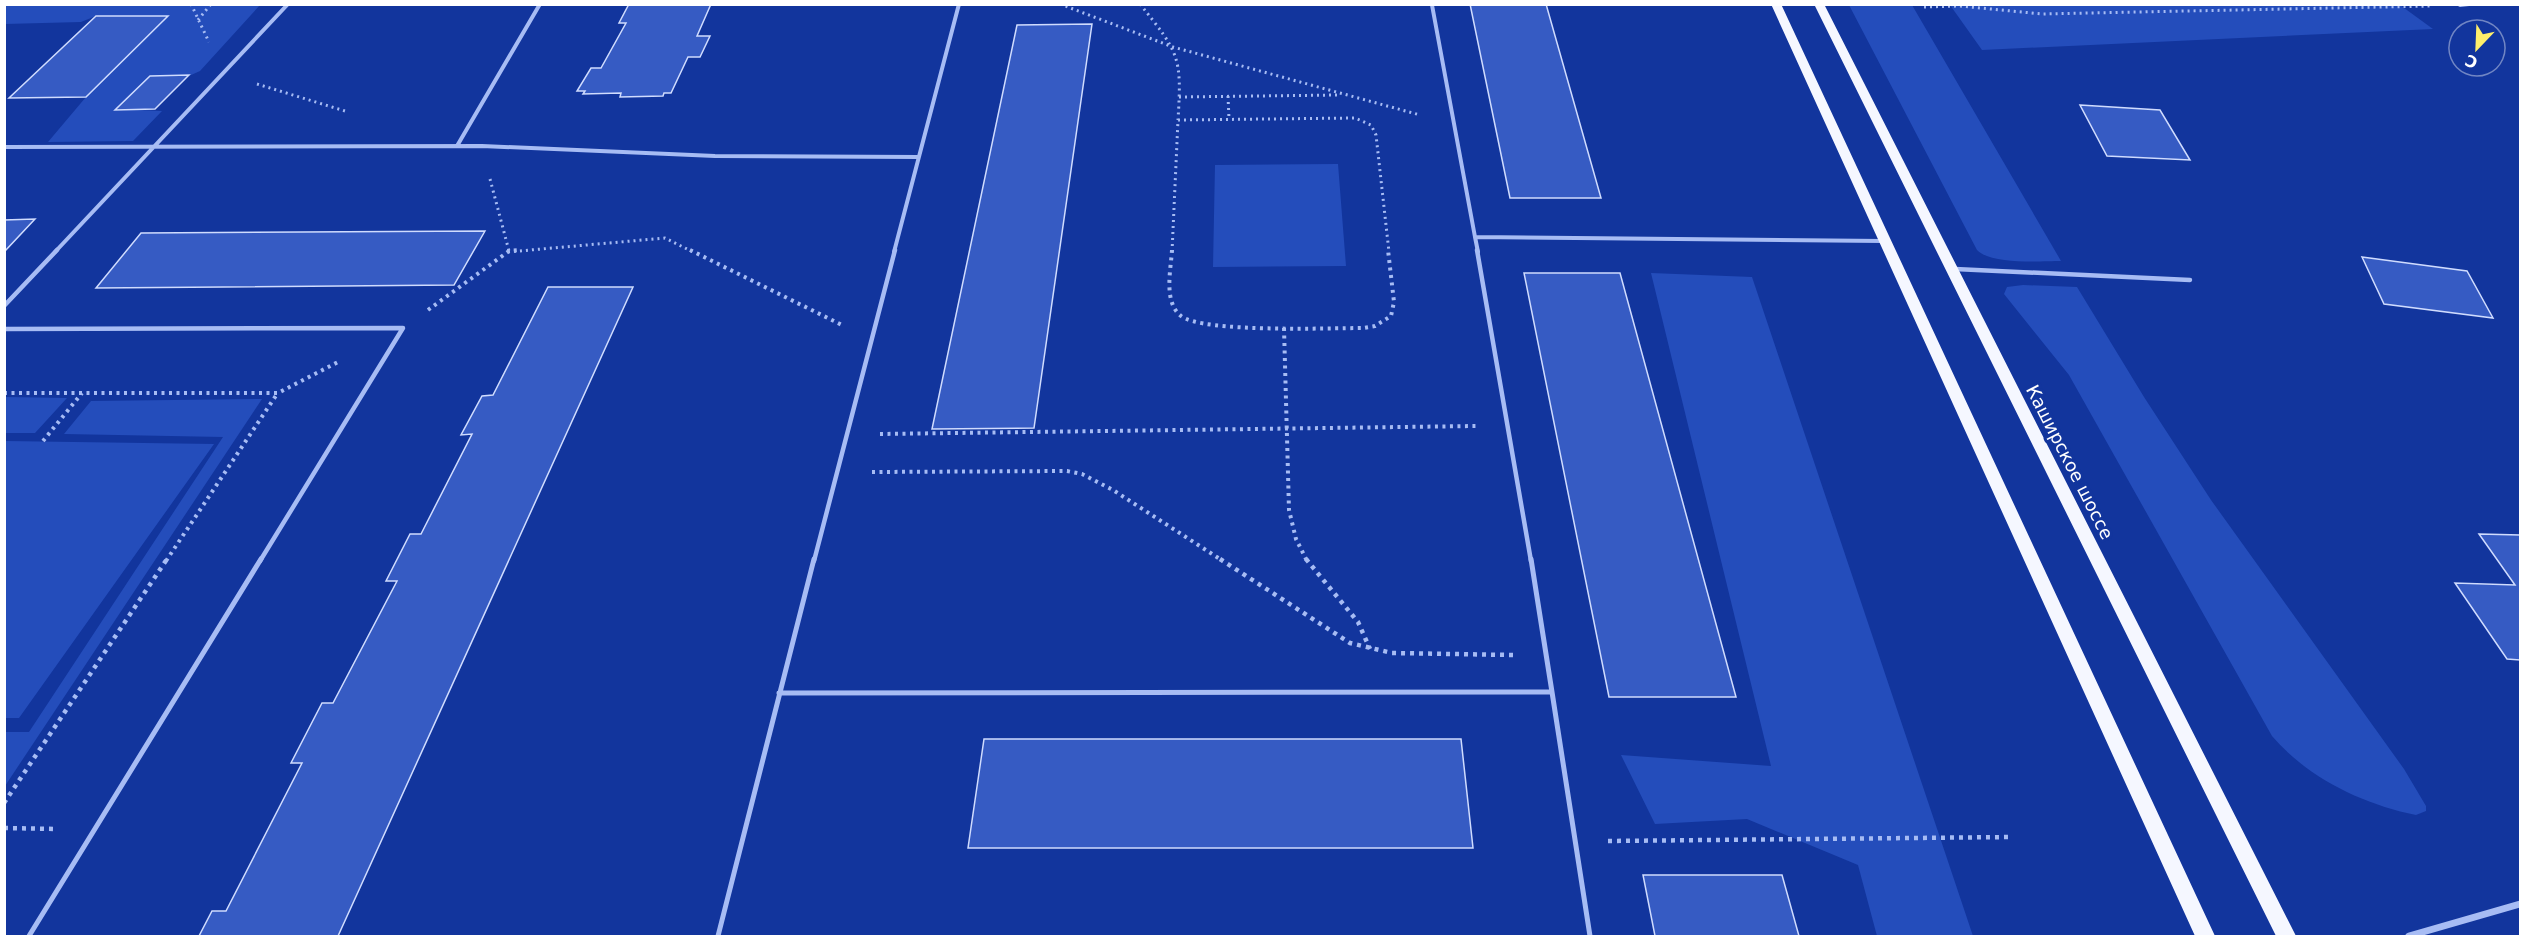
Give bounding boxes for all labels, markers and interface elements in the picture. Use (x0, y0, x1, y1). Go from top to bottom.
north arrow (2447, 18, 2507, 78)
text: С (2462, 50, 2480, 72)
street label: Каширское шоссе (2022, 381, 2118, 543)

